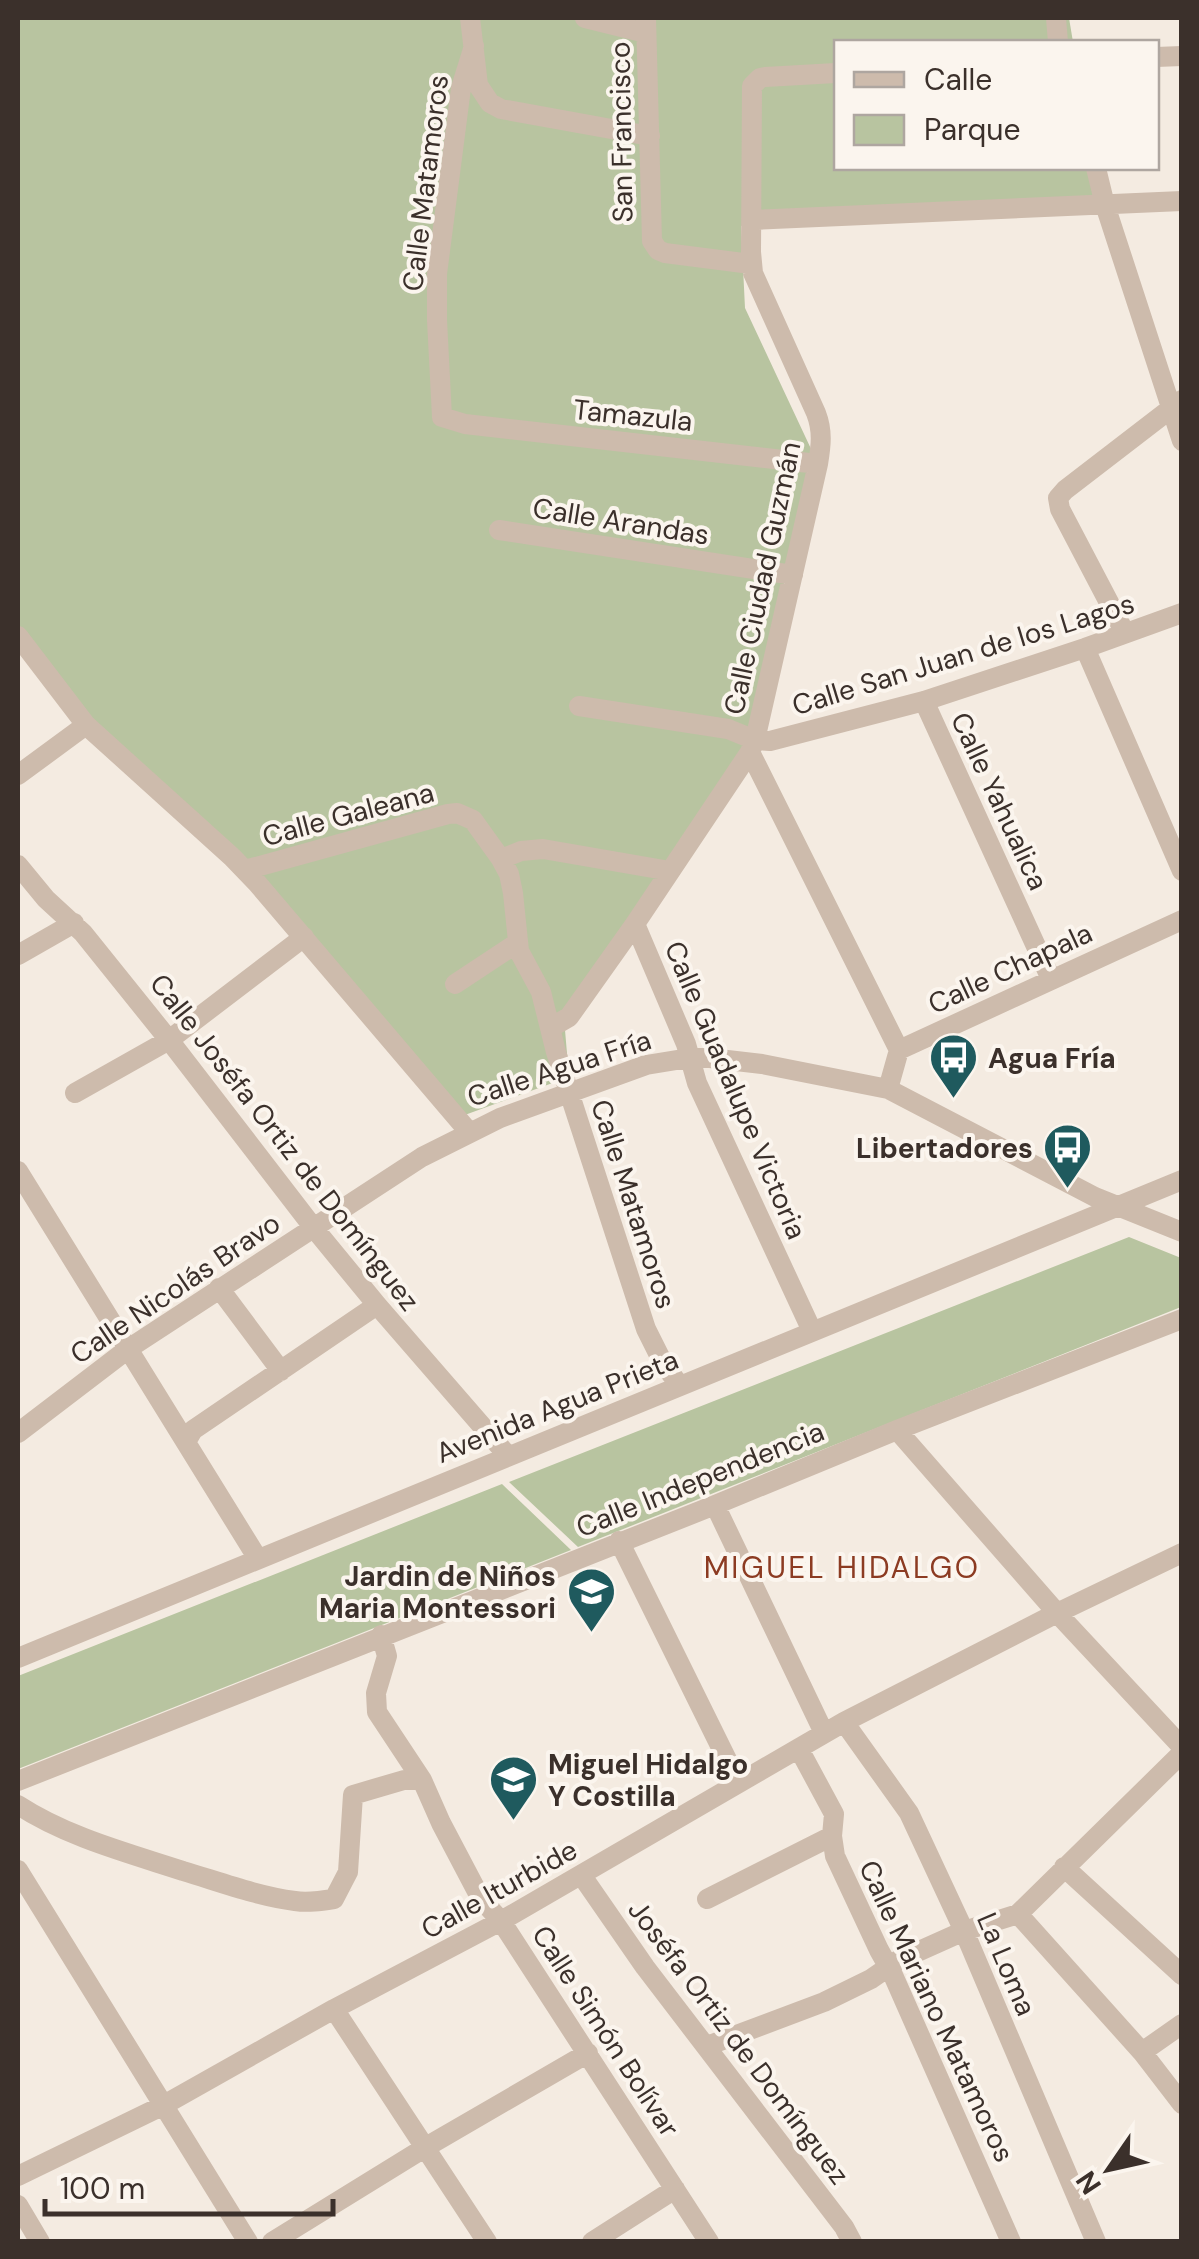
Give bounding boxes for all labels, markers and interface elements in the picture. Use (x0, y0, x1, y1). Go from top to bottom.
legend (834, 40, 1159, 170)
street label: San Francisco (601, 41, 642, 223)
text: Calle (924, 60, 992, 99)
street label: Calle Matamoros (394, 73, 457, 293)
text: Parque (924, 110, 1021, 149)
street label: Tamazula (572, 391, 694, 440)
street label: Calle Ciudad Guzmán (715, 438, 809, 718)
street label: Calle Arandas (530, 489, 712, 554)
street label: Calle San Juan de los Lagos (788, 585, 1139, 724)
street label: Calle Yahualica (942, 706, 1057, 896)
street label: Calle Galeana (258, 774, 438, 855)
street label: Calle Chapala (922, 914, 1098, 1023)
street label: Calle Guadalupe Victoria (656, 936, 815, 1245)
street label: Calle Joséfa Ortiz de Domínguez (141, 966, 428, 1318)
street label: Calle Agua Fría (463, 1021, 656, 1116)
bus stop icon: Agua Fría (927, 1032, 979, 1100)
place label: Agua Fría (988, 1040, 1116, 1077)
street label: Calle Matamoros (582, 1095, 685, 1313)
bus stop icon: Libertadores (1042, 1122, 1094, 1190)
place label: Libertadores (856, 1130, 1033, 1167)
street label: Calle Nicolás Bravo (63, 1204, 287, 1372)
street label: Avenida Agua Prieta (431, 1341, 684, 1472)
street label: Calle Independencia (571, 1413, 830, 1546)
district label: MIGUEL HIDALGO (704, 1548, 980, 1587)
place label: Jardin de Niños Maria Montessori (319, 1558, 556, 1627)
school or university icon: Jardin de Niños Maria Montessori (565, 1566, 617, 1634)
place label: Miguel Hidalgo Y Costilla (548, 1746, 748, 1815)
school or university icon: Miguel Hidalgo Y Costilla (487, 1754, 539, 1822)
street label: Calle Iturbide (415, 1831, 584, 1948)
street label: Calle Mariano Matamoros (850, 1854, 1023, 2168)
street label: Joséfa Ortiz de Domínguez (620, 1893, 858, 2192)
street label: La Loma (968, 1907, 1045, 2021)
street label: Calle Simón Bolívar (523, 1919, 688, 2144)
north arrow (1059, 2119, 1159, 2219)
scale bar (45, 2154, 332, 2216)
text: N (1068, 2164, 1110, 2202)
text: 100 m (60, 2169, 145, 2208)

